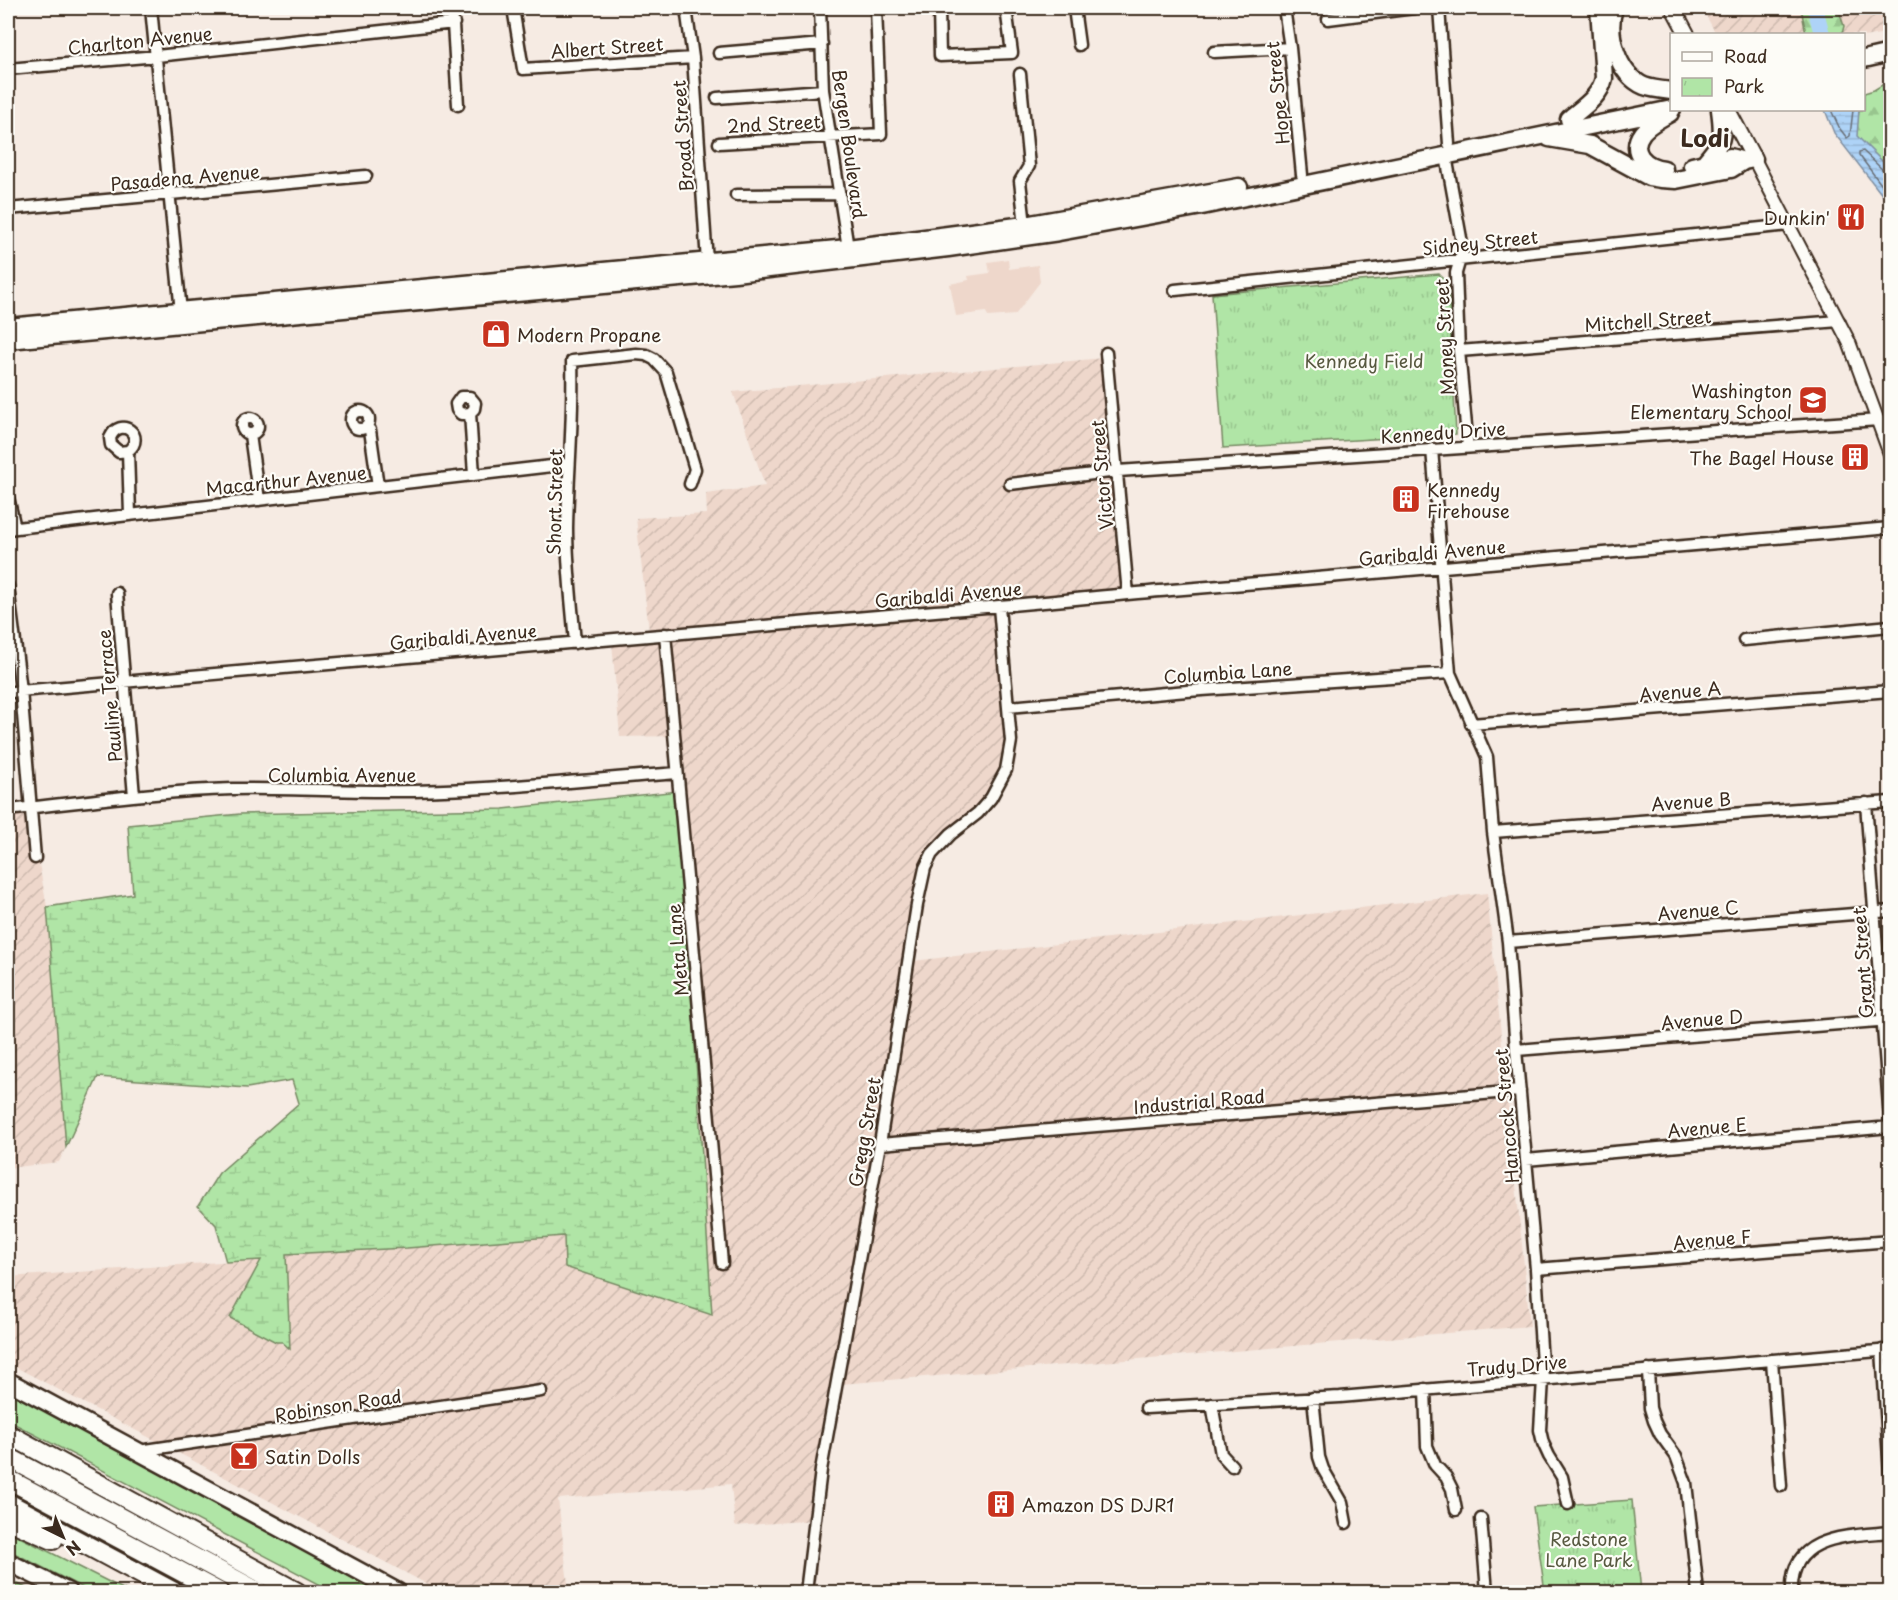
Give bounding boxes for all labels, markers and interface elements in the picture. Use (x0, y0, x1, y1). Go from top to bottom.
street label: Charlton Avenue (66, 19, 214, 61)
street label: Albert Street (550, 30, 664, 64)
legend (1670, 33, 1865, 111)
street label: Hope Street (1258, 40, 1296, 146)
text: Road (1724, 42, 1768, 69)
street label: Bergen Boulevard (826, 67, 874, 221)
text: Park (1724, 72, 1764, 99)
street label: Broad Street (665, 79, 699, 193)
street label: 2nd Street (727, 107, 821, 139)
district label: Lodi (1680, 119, 1730, 155)
street label: Pasadena Avenue (109, 157, 261, 197)
restaurant icon: Dunkin' (1835, 201, 1867, 233)
place label: Dunkin' (1764, 204, 1830, 231)
street label: Sidney Street (1421, 223, 1539, 261)
street label: Money Street (1427, 278, 1461, 396)
street label: Mitchell Street (1584, 302, 1712, 338)
shop icon: Modern Propane (480, 318, 512, 350)
place label: Modern Propane (517, 321, 661, 348)
park label: Kennedy Field (1304, 347, 1424, 374)
place label: Washington Elementary School (1630, 377, 1792, 425)
school or university icon: Washington Elementary School (1797, 384, 1829, 416)
street label: Kennedy Drive (1380, 414, 1506, 450)
street label: Victor Street (1083, 419, 1119, 531)
building icon: The Bagel House (1839, 441, 1871, 473)
place label: The Bagel House (1690, 444, 1834, 471)
street label: Short Street (540, 448, 568, 556)
street label: Macarthur Avenue (204, 458, 368, 502)
place label: Kennedy Firehouse (1427, 476, 1510, 524)
building icon: Kennedy Firehouse (1390, 483, 1422, 515)
street label: Garibaldi Avenue (1357, 532, 1507, 572)
street label: Garibaldi Avenue (873, 574, 1023, 614)
street label: Garibaldi Avenue (388, 616, 538, 656)
street label: Pauline Terrace (90, 629, 128, 763)
street label: Columbia Lane (1163, 654, 1293, 690)
street label: Avenue A (1638, 674, 1722, 708)
street label: Columbia Avenue (268, 761, 416, 788)
street label: Avenue B (1650, 785, 1732, 817)
street label: Avenue C (1656, 893, 1740, 927)
street label: Meta Lane (660, 903, 694, 997)
street label: Grant Street (1845, 907, 1879, 1019)
street label: Avenue D (1660, 1002, 1744, 1036)
street label: Hancock Street (1487, 1047, 1525, 1185)
street label: Gregg Street (841, 1075, 887, 1189)
street label: Industrial Road (1132, 1082, 1266, 1120)
street label: Avenue E (1666, 1110, 1748, 1144)
street label: Avenue F (1672, 1222, 1752, 1256)
street label: Trudy Drive (1466, 1347, 1568, 1383)
street label: Robinson Road (272, 1382, 404, 1428)
bar icon: Satin Dolls (228, 1440, 260, 1472)
place label: Satin Dolls (265, 1443, 360, 1470)
building icon: Amazon DS DJR1 (985, 1488, 1017, 1520)
place label: Amazon DS DJR1 (1022, 1491, 1174, 1518)
north arrow (33, 1507, 93, 1567)
park label: Redstone Lane Park (1545, 1525, 1633, 1573)
text: N (61, 1536, 87, 1562)

